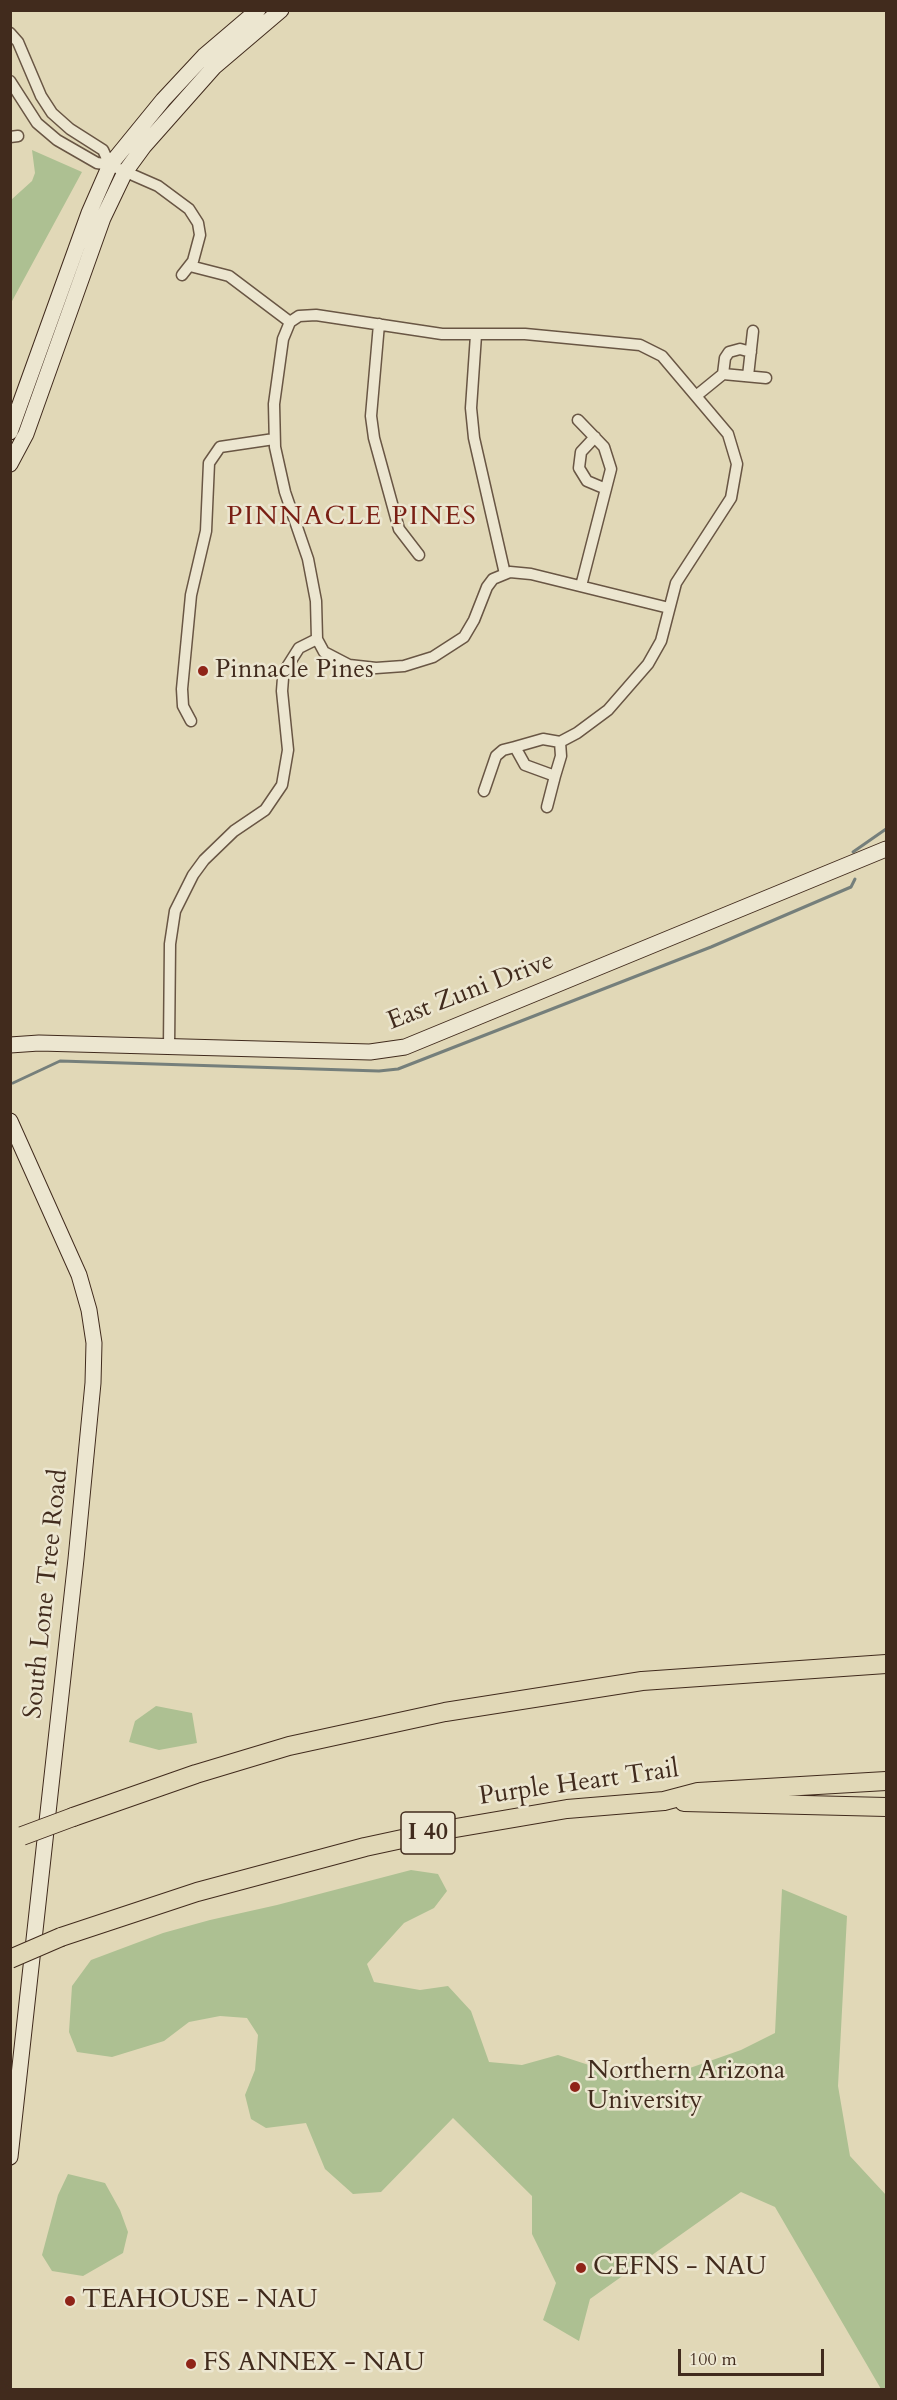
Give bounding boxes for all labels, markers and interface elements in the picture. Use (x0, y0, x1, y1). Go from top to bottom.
district label: PINNACLE PINES (227, 502, 477, 534)
place label: Pinnacle Pines (215, 655, 374, 687)
marker: Pinnacle Pines (196, 664, 210, 678)
street label: East Zuni Drive (383, 946, 559, 1038)
street label: South Lone Tree Road (18, 1468, 76, 1720)
street label: Purple Heart Trail (477, 1755, 681, 1813)
road number: I 40 (401, 1812, 455, 1854)
place label: Northern Arizona University (587, 2056, 785, 2118)
marker: Northern Arizona University (568, 2080, 582, 2094)
place label: CEFNS - NAU (593, 2252, 766, 2284)
marker: CEFNS - NAU (574, 2261, 588, 2275)
place label: TEAHOUSE - NAU (82, 2285, 318, 2317)
marker: TEAHOUSE - NAU (63, 2294, 77, 2308)
scale bar (681, 2337, 826, 2375)
text: 100 m (689, 2347, 737, 2372)
place label: FS ANNEX - NAU (203, 2348, 425, 2380)
marker: FS ANNEX - NAU (184, 2357, 198, 2371)

